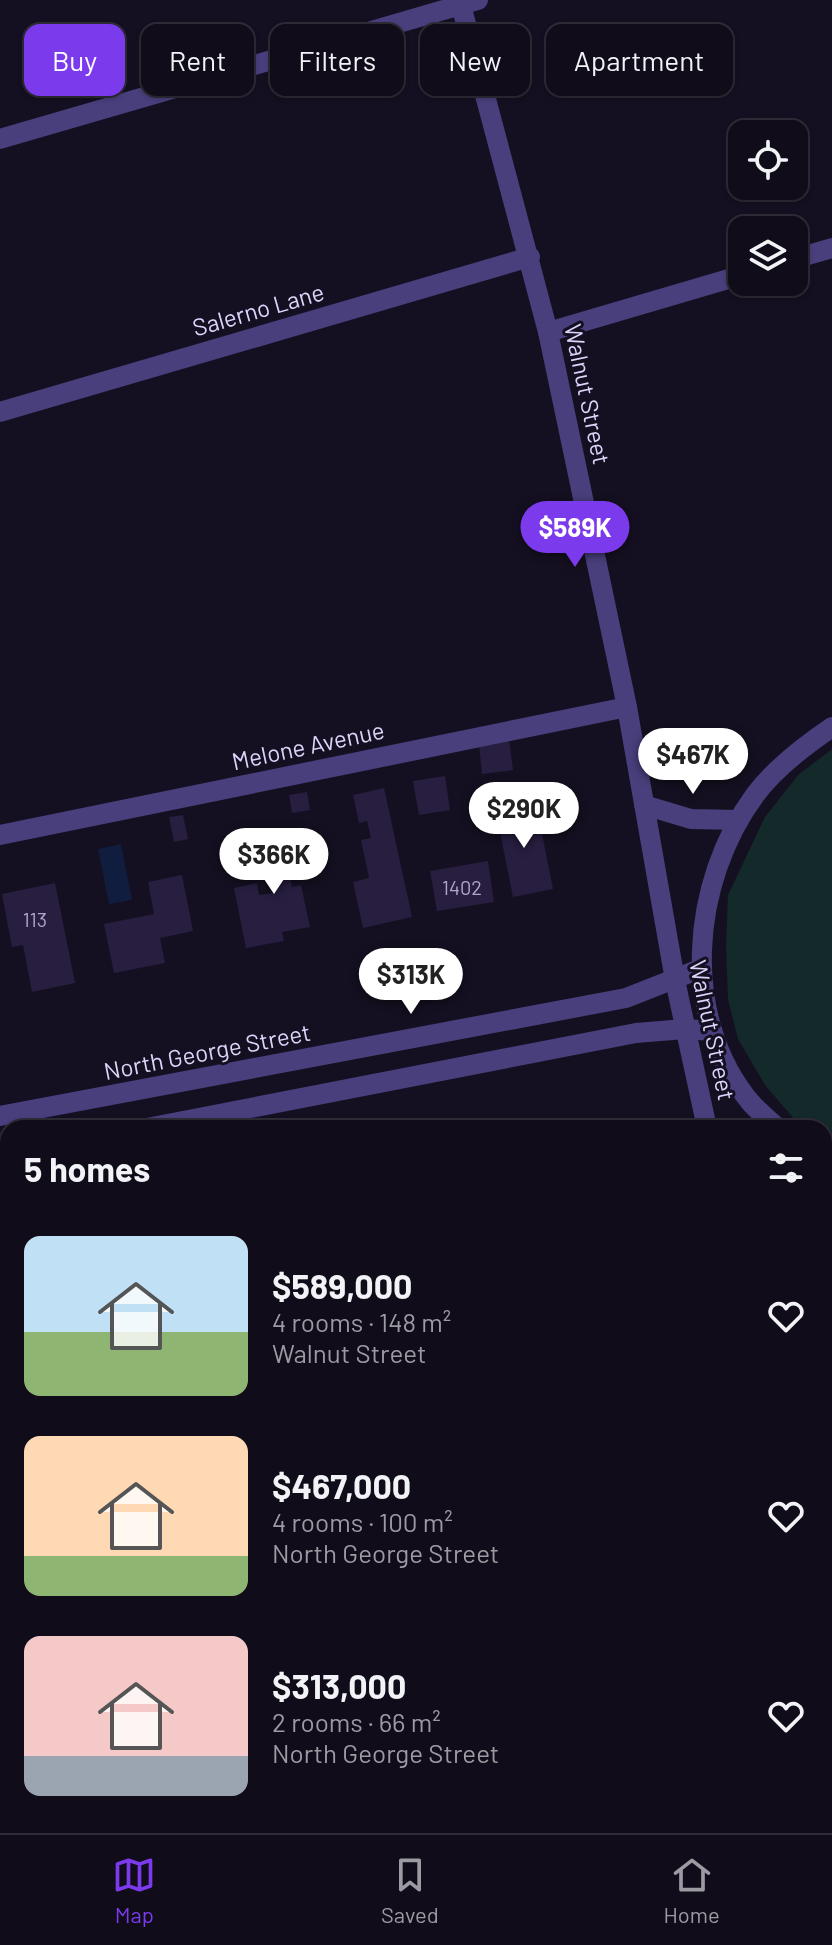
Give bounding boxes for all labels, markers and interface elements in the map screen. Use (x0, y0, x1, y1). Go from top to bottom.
chip: Buy (24, 24, 125, 96)
chip: Rent (141, 24, 254, 96)
chip: Filters (270, 24, 404, 96)
chip: New (420, 24, 530, 96)
chip: Apartment (546, 24, 733, 96)
map controls (728, 120, 808, 296)
button: locate (728, 120, 808, 200)
button: layers (728, 216, 808, 296)
street label: Salerno Lane (189, 276, 327, 342)
street label: Walnut Street (559, 321, 617, 467)
pin: $589K (519, 501, 631, 569)
text: $589K (538, 511, 612, 542)
street label: Melone Avenue (229, 715, 387, 775)
pin: $467K (637, 728, 749, 796)
text: $467K (656, 738, 730, 769)
pin: $290K (468, 782, 580, 850)
text: $290K (487, 792, 561, 823)
pin: $366K (218, 828, 330, 896)
text: $366K (237, 838, 311, 869)
house number: 1402 (442, 875, 482, 899)
house number: 113 (23, 907, 47, 931)
pin: $313K (355, 948, 467, 1016)
street label: Walnut Street (684, 957, 742, 1103)
text: $313K (377, 958, 445, 989)
street label: North George Street (101, 1017, 313, 1085)
icon: filters (764, 1146, 808, 1190)
text: 5 homes (24, 1148, 150, 1189)
text: $589,000 (272, 1265, 413, 1306)
icon: home (88, 1268, 184, 1364)
icon: heart (764, 1294, 808, 1338)
text: 4 rooms · 148 m² (272, 1306, 451, 1337)
text: Walnut Street (272, 1337, 426, 1368)
text: $467,000 (272, 1465, 411, 1506)
icon: home (88, 1468, 184, 1564)
icon: heart (764, 1494, 808, 1538)
text: 4 rooms · 100 m² (272, 1506, 453, 1537)
text: North George Street (272, 1537, 499, 1568)
text: $313,000 (272, 1665, 406, 1706)
icon: home (88, 1668, 184, 1764)
icon: heart (764, 1694, 808, 1738)
text: 2 rooms · 66 m² (272, 1706, 441, 1737)
text: North George Street (272, 1737, 499, 1768)
tab: Map (112, 1853, 156, 1927)
tab: Saved (381, 1853, 439, 1927)
tab: Home (663, 1853, 720, 1927)

